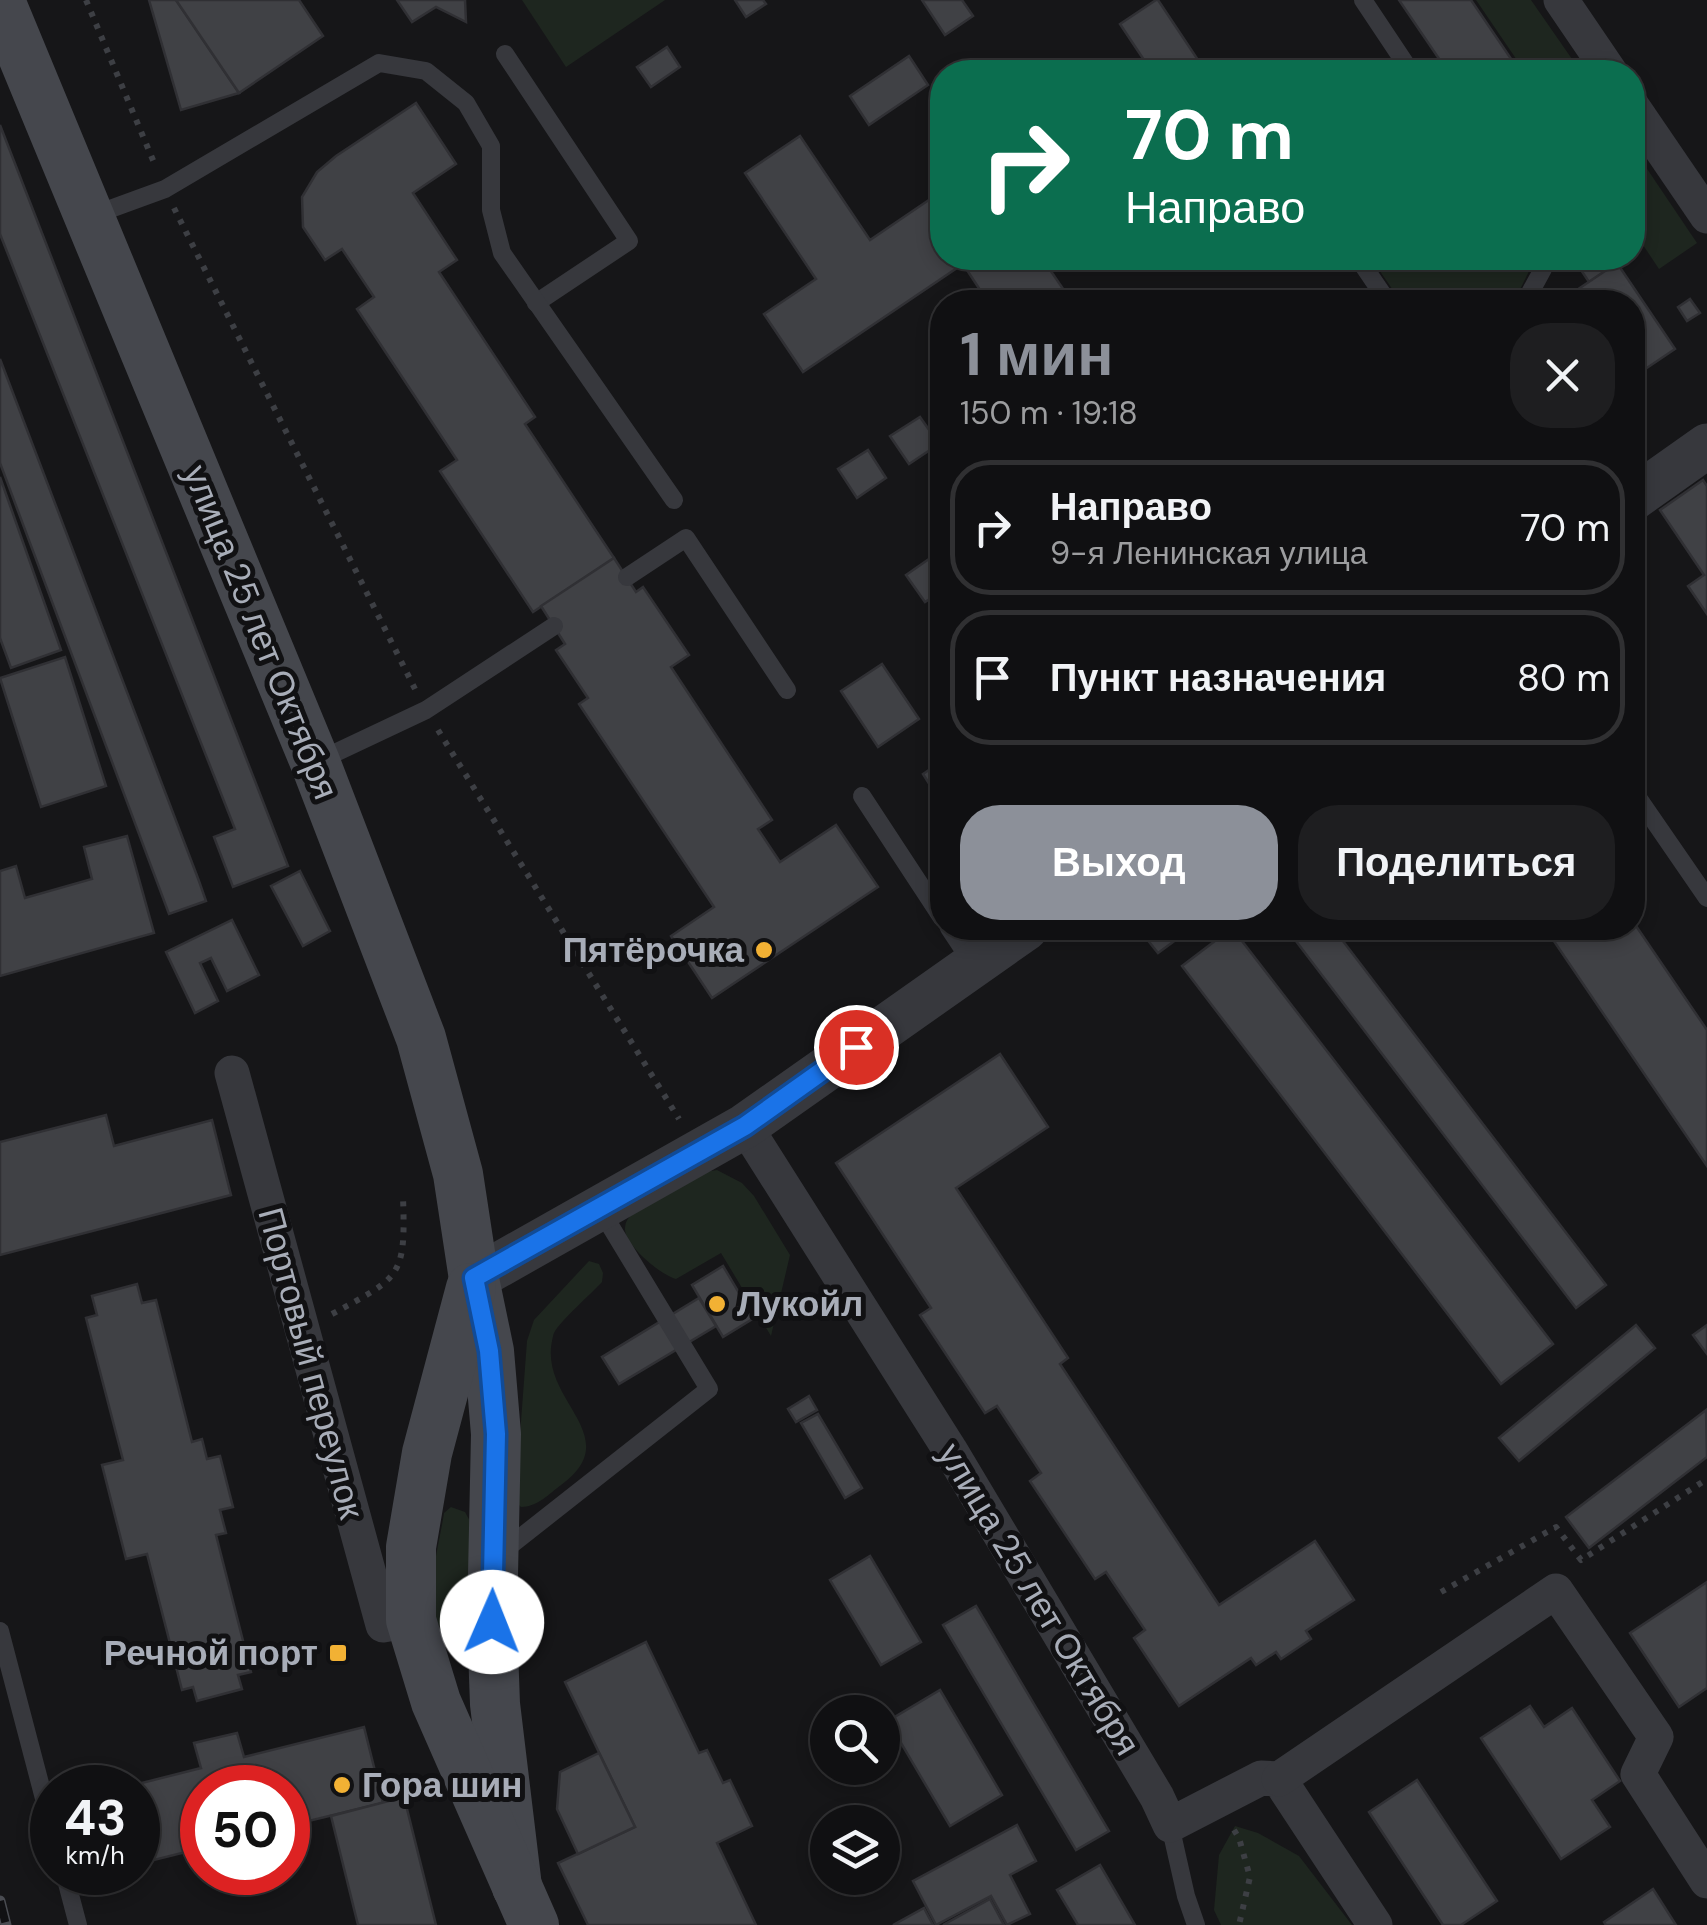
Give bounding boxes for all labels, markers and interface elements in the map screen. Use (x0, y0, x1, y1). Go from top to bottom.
text: 70 m (1125, 90, 1294, 181)
icon: right (960, 100, 1090, 230)
text: Направо (1125, 178, 1305, 237)
text: 1 мин (960, 315, 1113, 394)
button: close (1510, 323, 1615, 428)
text: 150 m · 19:18 (960, 392, 1138, 434)
street label: улица 25 лет Октября (173, 458, 349, 806)
text: Направо (1050, 482, 1212, 532)
icon: right (965, 500, 1020, 555)
text: 70 m (1520, 503, 1610, 553)
text: 9-я Ленинская улица (1050, 532, 1368, 574)
icon: arrive (965, 650, 1020, 705)
text: Пункт назначения (1050, 653, 1386, 703)
text: 80 m (1517, 653, 1610, 703)
button: Выход (960, 805, 1278, 920)
button: Поделиться (1298, 805, 1615, 920)
place label: Пятёрочка (563, 927, 745, 973)
marker: Пятёрочка (753, 939, 775, 961)
pin (814, 1005, 899, 1090)
icon: arrive (829, 1020, 884, 1075)
street label: Портовый переулок (247, 1202, 375, 1524)
place label: Лукойл (737, 1281, 863, 1327)
marker: Лукойл (706, 1293, 728, 1315)
street label: улица 25 лет Октября (928, 1434, 1150, 1764)
position arrow (440, 1570, 544, 1674)
place label: Речной порт (104, 1630, 318, 1676)
marker: Речной порт (327, 1642, 349, 1664)
map controls (810, 1695, 900, 1895)
button: search (810, 1695, 900, 1785)
place label: Гора шин (362, 1762, 522, 1808)
speed limit sign: 50 (180, 1765, 310, 1895)
marker: Гора шин (331, 1774, 353, 1796)
text: 43 (64, 1785, 126, 1851)
button: layers (810, 1805, 900, 1895)
text: km/h (65, 1839, 125, 1872)

